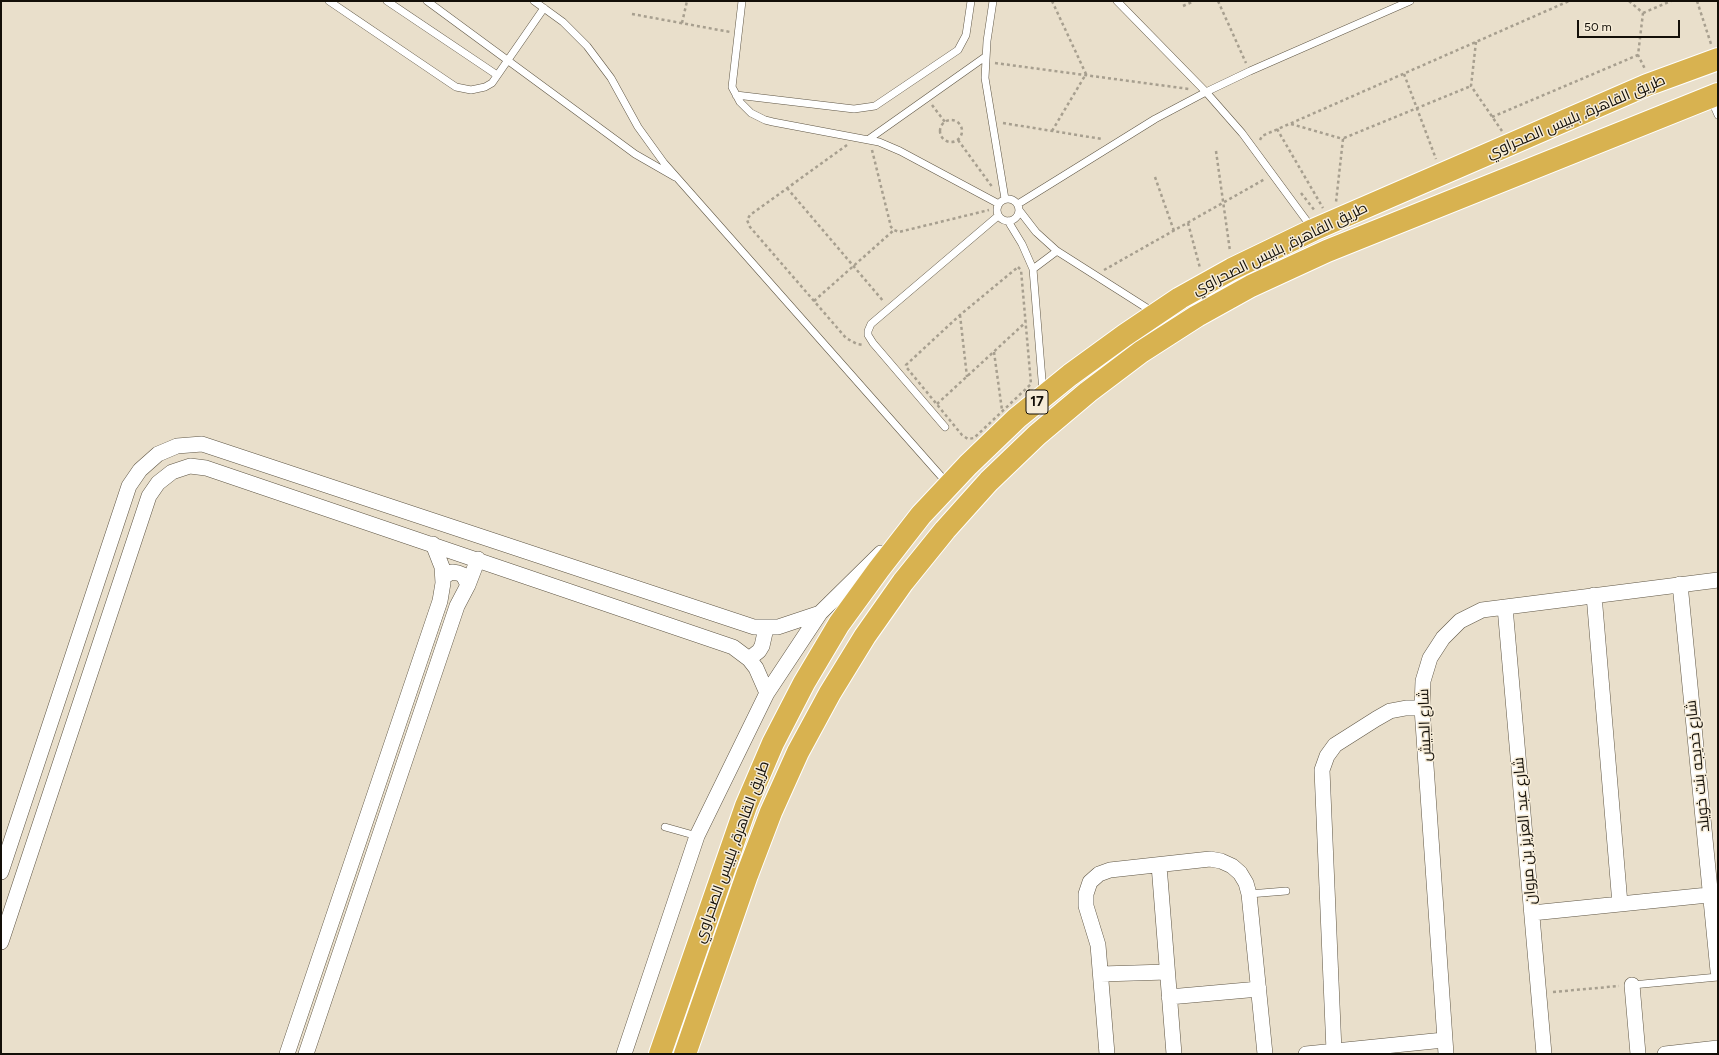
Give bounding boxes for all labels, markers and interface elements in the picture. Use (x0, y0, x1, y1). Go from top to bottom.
scale bar (1579, 12, 1682, 38)
text: 50 m (1584, 20, 1612, 34)
street label: طريق القاهرة, بلبيس الصحراوي (1484, 71, 1668, 163)
street label: طريق القاهرة, بلبيس الصحراوي (1190, 199, 1370, 299)
road number: 17 (1026, 390, 1048, 414)
street label: شارع الجيش (1415, 688, 1435, 762)
street label: شارع خديجه بنت خويلد (1682, 699, 1714, 833)
street label: شارع عبد العزيز بن مروان (1510, 757, 1540, 905)
street label: طريق القاهرة, بلبيس الصحراوي (691, 759, 773, 945)

